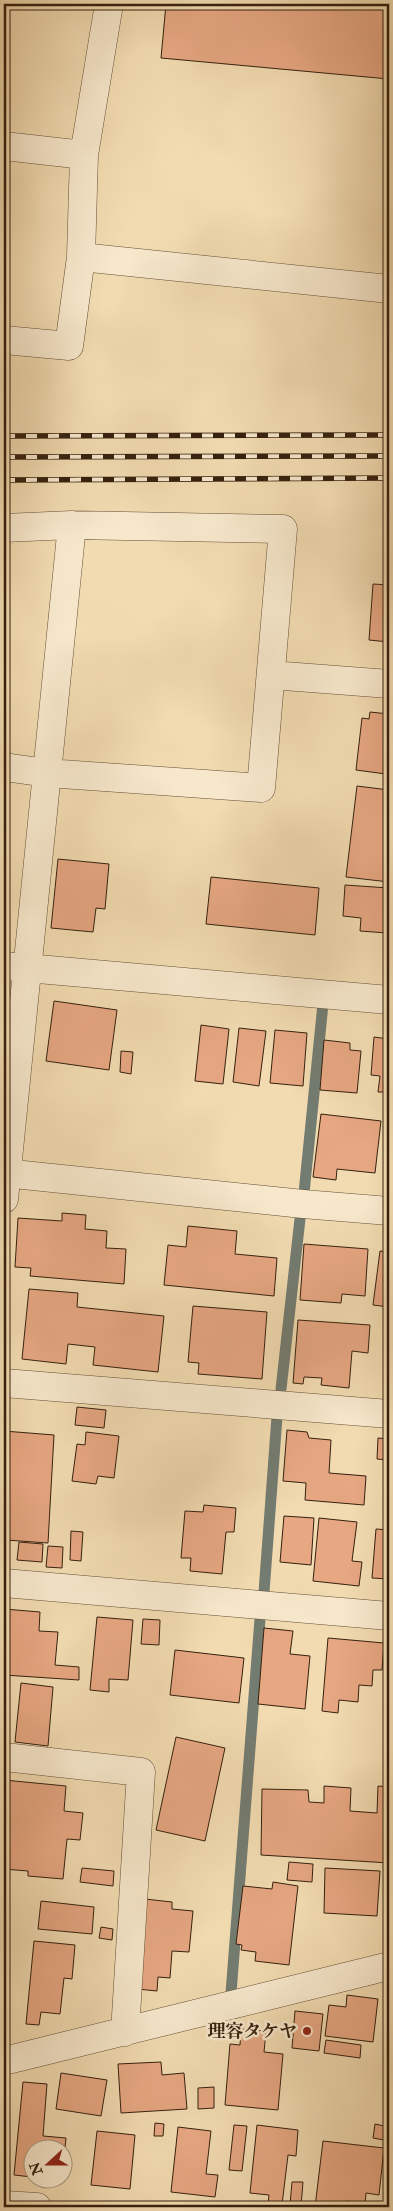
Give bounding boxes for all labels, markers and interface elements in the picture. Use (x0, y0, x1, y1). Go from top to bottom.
place label: 理容タケヤ (207, 2020, 297, 2043)
marker: 理容タケヤ (301, 2025, 313, 2037)
north arrow (22, 2138, 72, 2188)
text: N (26, 2159, 47, 2178)

